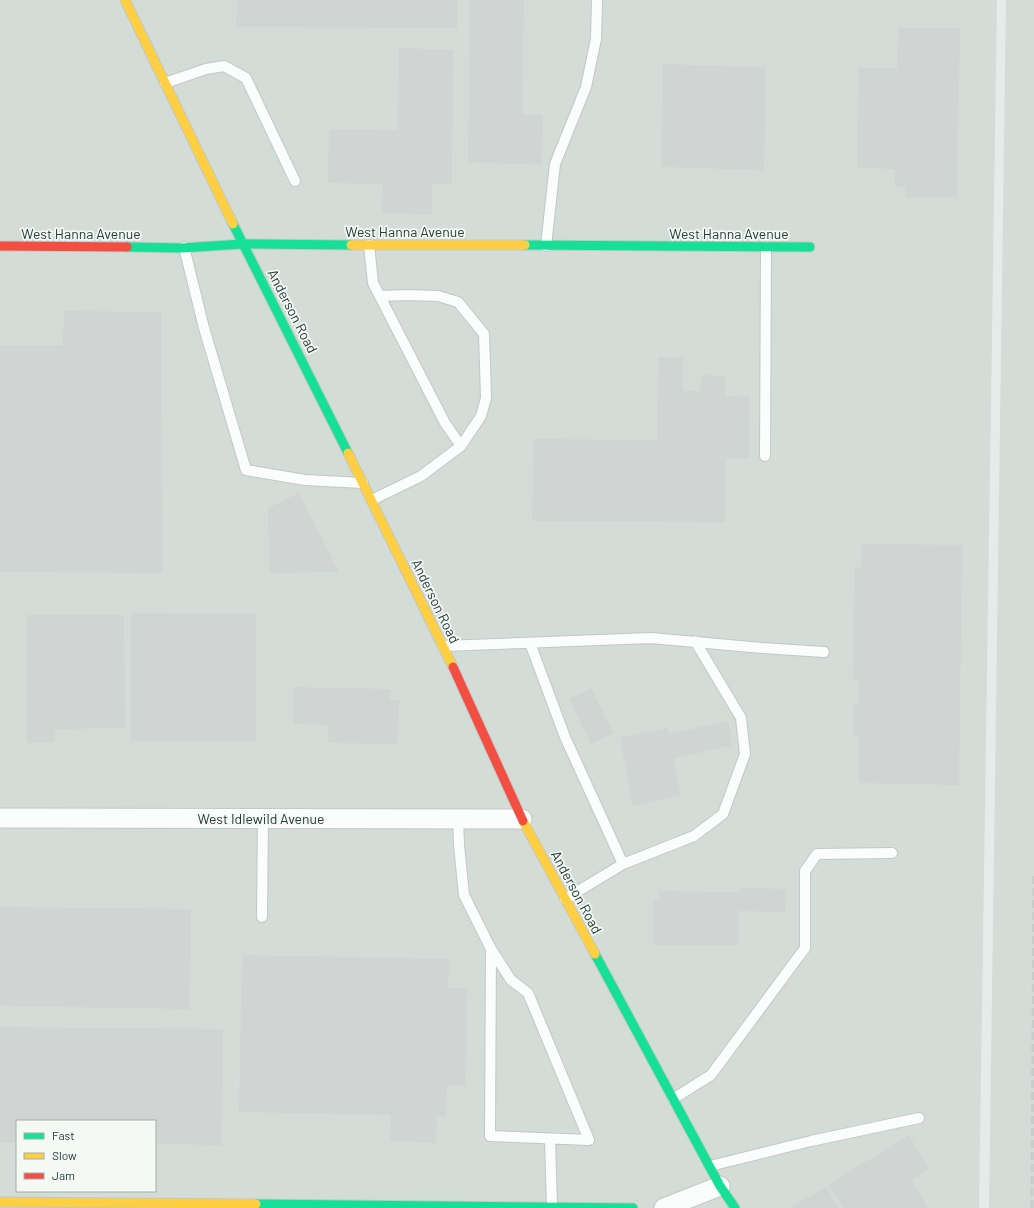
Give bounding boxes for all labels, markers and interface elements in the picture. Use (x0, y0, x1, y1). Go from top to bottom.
street label: West Hanna Avenue (345, 223, 465, 240)
street label: West Hanna Avenue (21, 225, 141, 242)
street label: West Hanna Avenue (669, 225, 789, 242)
street label: Anderson Road (265, 266, 321, 356)
street label: Anderson Road (408, 556, 464, 646)
street label: West Idlewild Avenue (197, 810, 325, 827)
street label: Anderson Road (548, 847, 606, 937)
legend (16, 1120, 156, 1192)
text: Fast (52, 1128, 75, 1142)
text: Slow (52, 1148, 77, 1162)
text: Jam (52, 1168, 75, 1182)

